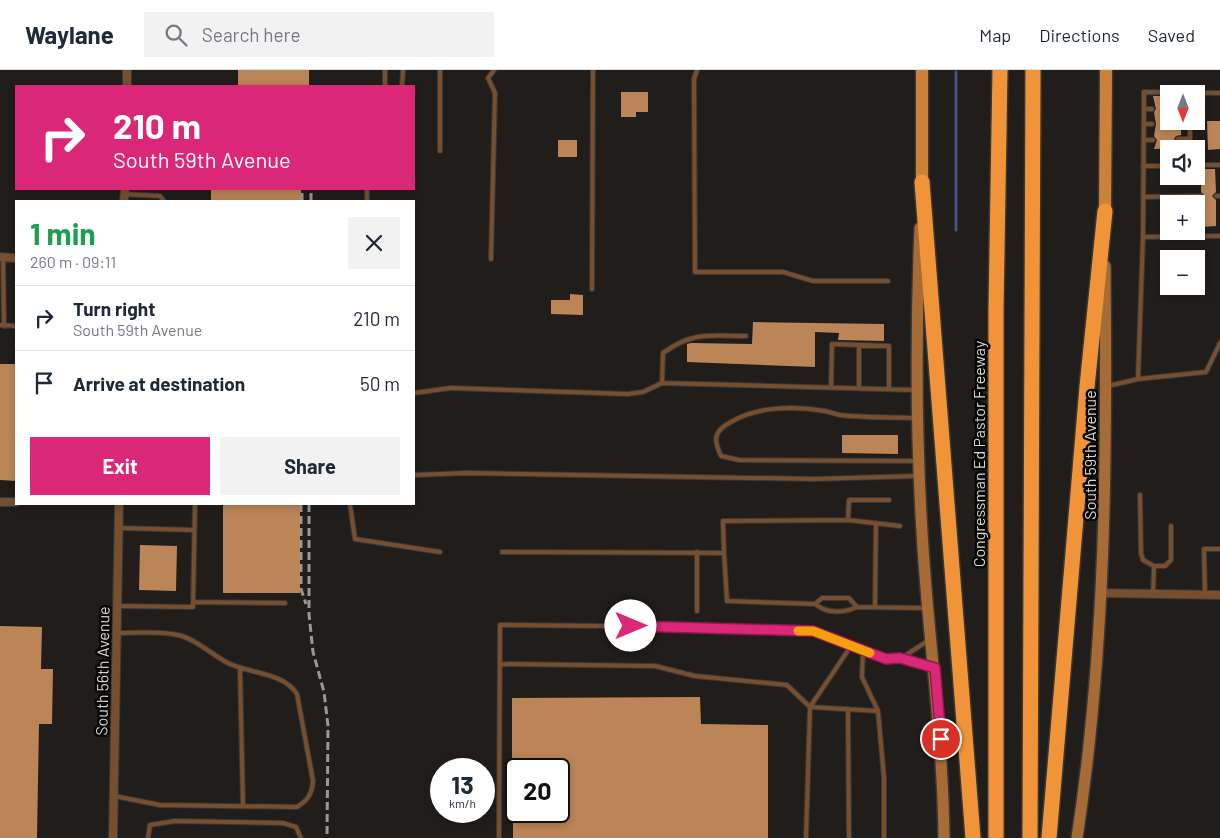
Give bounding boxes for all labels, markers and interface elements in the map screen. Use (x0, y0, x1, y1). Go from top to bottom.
search box (144, 12, 494, 57)
text: Waylane (25, 20, 114, 49)
icon: search (162, 21, 190, 49)
text: Search here (202, 23, 301, 46)
text: Map (979, 24, 1011, 46)
text: Directions (1039, 24, 1120, 46)
text: Saved (1148, 24, 1195, 46)
north arrow (1160, 85, 1205, 130)
map controls (1160, 85, 1205, 295)
text: 210 m (113, 104, 201, 146)
icon: right (30, 105, 95, 170)
button: sound (1160, 140, 1205, 185)
text: South 59th Avenue (113, 146, 291, 172)
button: + (1160, 195, 1205, 240)
text: 1 min (30, 215, 96, 251)
button: close (348, 217, 400, 269)
button: − (1160, 250, 1205, 295)
text: 260 m · 09:11 (30, 252, 116, 271)
text: Turn right (73, 297, 155, 320)
icon: right (30, 304, 58, 332)
text: 210 m (353, 307, 400, 330)
text: South 59th Avenue (73, 320, 202, 339)
street label: Congressman Ed Pastor Freeway (969, 340, 988, 567)
icon: arrive (30, 369, 58, 397)
text: Arrive at destination (73, 372, 245, 395)
text: 50 m (360, 372, 400, 395)
street label: South 59th Avenue (1080, 390, 1099, 520)
button: Exit (30, 437, 210, 495)
button: Share (220, 437, 400, 495)
position arrow (604, 599, 656, 651)
street label: South 56th Avenue (91, 606, 113, 736)
pin (920, 718, 962, 760)
icon: arrive (927, 725, 955, 753)
speed limit sign: 20 (505, 758, 570, 823)
text: 13 (451, 769, 474, 799)
text: km/h (449, 796, 476, 810)

